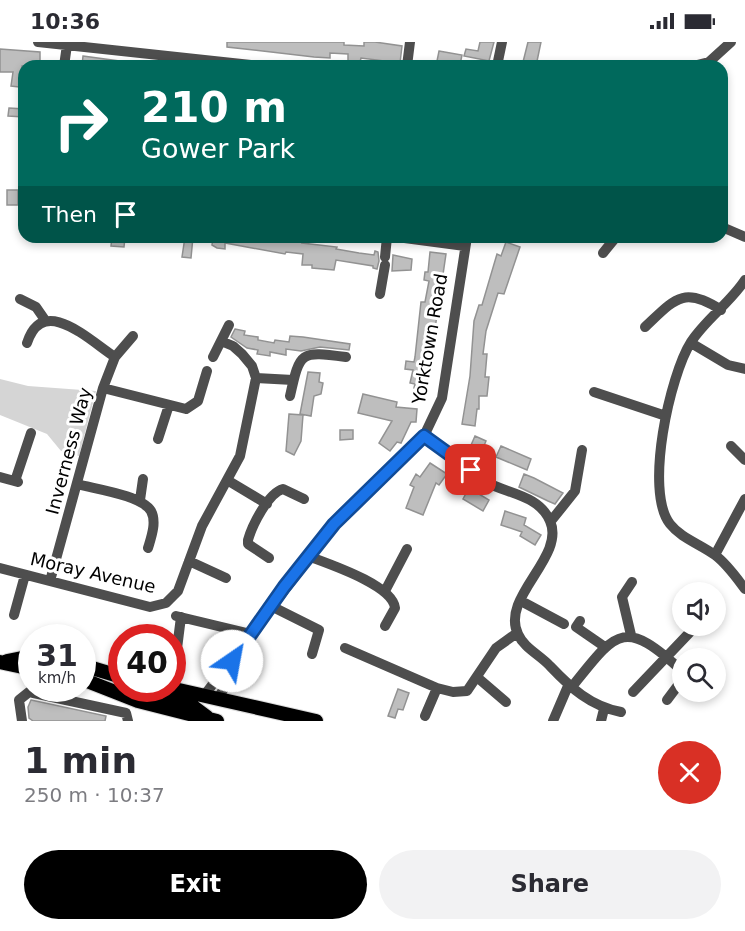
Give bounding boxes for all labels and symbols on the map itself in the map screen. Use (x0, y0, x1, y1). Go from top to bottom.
street label: Yorktown Road (407, 272, 451, 407)
street label: Inverness Way (41, 385, 96, 517)
pin (445, 444, 496, 495)
street label: Moray Avenue (28, 548, 158, 597)
speed limit sign: 40 (108, 624, 186, 702)
position arrow (200, 629, 264, 693)

